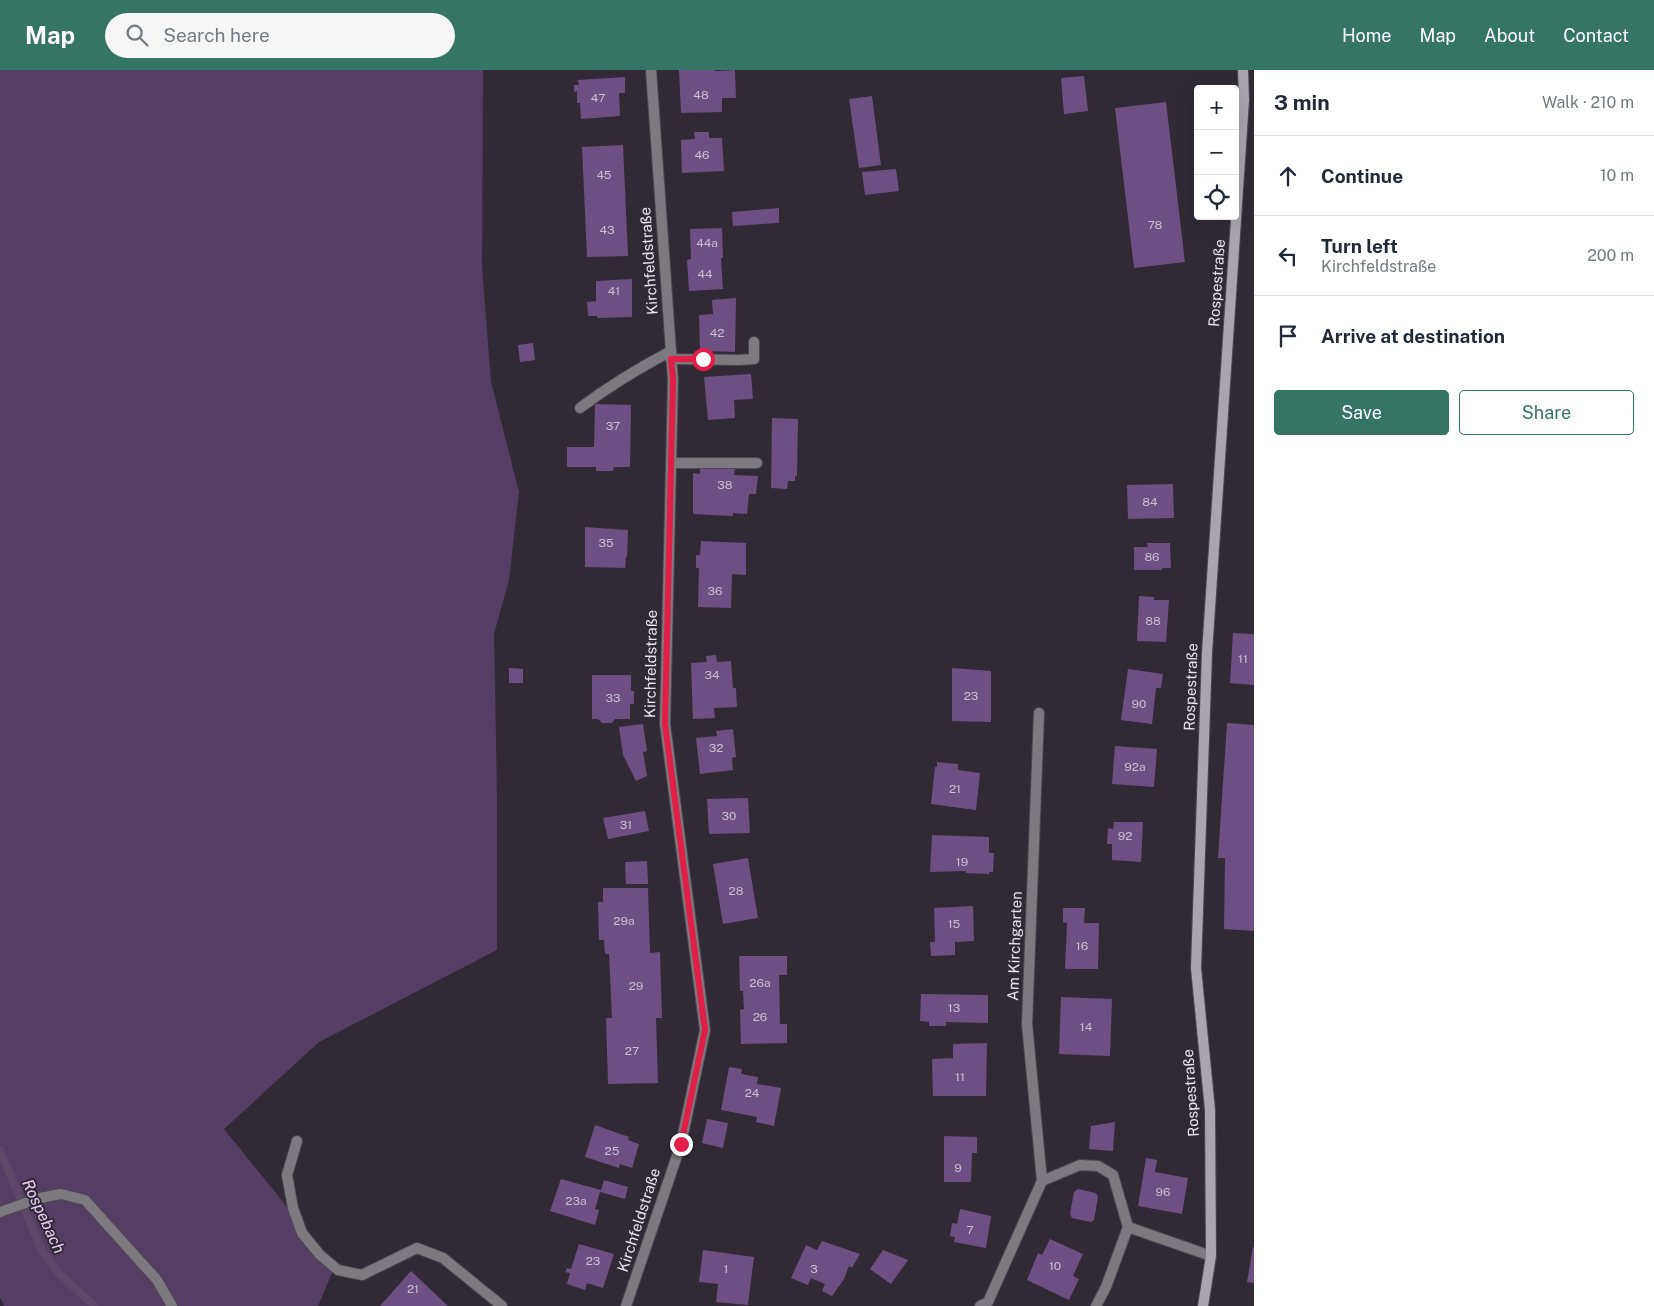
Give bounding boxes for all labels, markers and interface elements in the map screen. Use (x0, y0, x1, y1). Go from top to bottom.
search box (105, 13, 455, 58)
text: Map (25, 21, 75, 49)
icon: search (123, 21, 151, 49)
text: Search here (163, 24, 270, 46)
text: Home (1342, 25, 1392, 46)
text: Map (1420, 25, 1456, 46)
text: About (1484, 25, 1535, 46)
text: Contact (1563, 25, 1629, 46)
map controls (1194, 85, 1239, 220)
button: + (1194, 85, 1239, 130)
house number: 48 (693, 88, 709, 102)
text: 3 min (1274, 90, 1330, 115)
house number: 47 (591, 91, 605, 105)
text: Walk · 210 m (1542, 93, 1634, 112)
button: − (1194, 130, 1239, 175)
house number: 46 (694, 148, 710, 162)
icon: ahead (1274, 162, 1302, 190)
text: Continue (1321, 165, 1403, 187)
text: 10 m (1600, 166, 1634, 185)
house number: 45 (596, 168, 612, 182)
button: locate (1194, 175, 1239, 220)
street label: Kirchfeldstraße (636, 206, 661, 316)
house number: 78 (1148, 218, 1163, 232)
house number: 43 (599, 223, 615, 237)
text: Turn left (1321, 235, 1398, 257)
house number: 44a (696, 236, 718, 250)
street label: Rospestraße (1205, 239, 1228, 327)
icon: left (1274, 242, 1302, 270)
text: 200 m (1587, 246, 1634, 265)
text: Kirchfeldstraße (1321, 257, 1436, 276)
house number: 44 (697, 267, 713, 281)
house number: 41 (608, 284, 620, 298)
icon: arrive (1274, 322, 1302, 350)
text: Arrive at destination (1321, 325, 1505, 347)
house number: 42 (710, 326, 724, 340)
route start (692, 348, 715, 371)
button: Save (1274, 390, 1449, 435)
button: Share (1459, 390, 1634, 435)
house number: 37 (606, 419, 620, 433)
house number: 38 (717, 478, 733, 492)
house number: 84 (1142, 495, 1158, 509)
house number: 35 (598, 536, 614, 550)
house number: 86 (1144, 550, 1160, 564)
house number: 36 (708, 584, 722, 598)
street label: Kirchfeldstraße (641, 610, 660, 718)
house number: 88 (1145, 614, 1161, 628)
street label: Rospestraße (1180, 643, 1201, 731)
house number: 11 (1238, 652, 1248, 666)
house number: 34 (704, 668, 720, 682)
house number: 23 (964, 689, 978, 703)
house number: 33 (605, 691, 621, 705)
house number: 90 (1132, 697, 1146, 711)
house number: 32 (709, 741, 723, 755)
house number: 92a (1124, 760, 1146, 774)
house number: 21 (949, 782, 961, 796)
house number: 30 (722, 809, 736, 823)
house number: 31 (620, 818, 632, 832)
house number: 92 (1118, 829, 1132, 843)
house number: 19 (956, 855, 968, 869)
house number: 28 (729, 884, 744, 898)
street label: Am Kirchgarten (1004, 891, 1025, 1001)
house number: 29a (613, 914, 635, 928)
house number: 15 (948, 917, 961, 931)
house number: 16 (1076, 939, 1088, 953)
house number: 26a (749, 976, 771, 990)
house number: 29 (629, 979, 643, 993)
house number: 13 (948, 1001, 960, 1015)
house number: 26 (753, 1010, 767, 1024)
house number: 14 (1080, 1020, 1093, 1034)
house number: 27 (625, 1044, 639, 1058)
street label: Rospestraße (1179, 1049, 1202, 1137)
house number: 11 (955, 1070, 965, 1084)
house number: 24 (745, 1086, 760, 1100)
route end (670, 1133, 693, 1156)
house number: 25 (605, 1144, 620, 1158)
house number: 9 (954, 1161, 962, 1175)
street label: Kirchfeldstraße (614, 1166, 663, 1274)
water label: Rospebach (18, 1176, 69, 1256)
house number: 96 (1156, 1185, 1170, 1199)
house number: 23a (565, 1194, 587, 1208)
house number: 7 (966, 1223, 974, 1237)
house number: 23 (586, 1254, 600, 1268)
house number: 10 (1049, 1259, 1061, 1273)
house number: 1 (724, 1262, 728, 1276)
house number: 3 (810, 1262, 818, 1276)
house number: 21 (407, 1282, 419, 1296)

